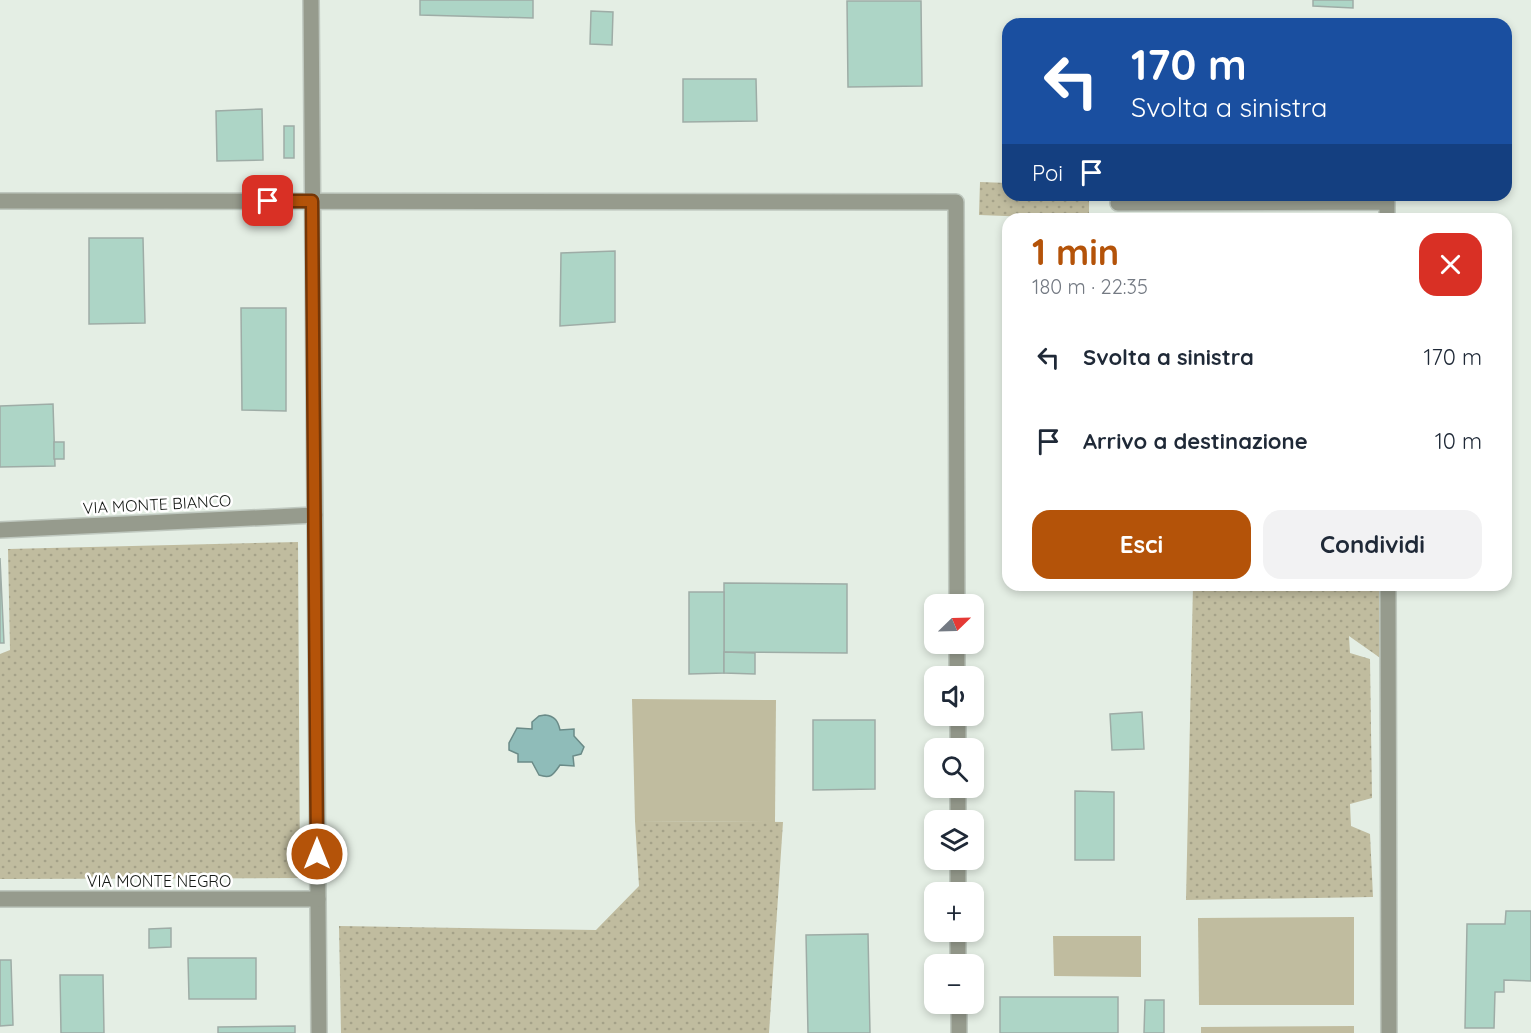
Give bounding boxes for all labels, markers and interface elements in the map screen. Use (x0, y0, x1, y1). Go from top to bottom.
text: 170 m (1131, 38, 1247, 91)
icon: left (1032, 42, 1110, 120)
text: Svolta a sinistra (1131, 90, 1327, 124)
icon: arrive (1075, 156, 1108, 189)
text: Poi (1032, 159, 1063, 187)
pin (242, 175, 293, 226)
icon: arrive (251, 184, 284, 217)
text: 1 min (1032, 229, 1119, 274)
button: close (1419, 233, 1482, 296)
text: 180 m · 22:35 (1032, 274, 1148, 299)
icon: left (1032, 341, 1065, 374)
text: Svolta a sinistra (1083, 343, 1254, 371)
text: 170 m (1423, 343, 1482, 371)
icon: arrive (1032, 425, 1065, 458)
text: Arrivo a destinazione (1083, 427, 1308, 455)
text: 10 m (1435, 427, 1482, 455)
street label: VIA MONTE BIANCO (82, 490, 232, 518)
button: Esci (1032, 510, 1251, 579)
button: Condividi (1263, 510, 1482, 579)
north arrow (924, 594, 984, 654)
map controls (924, 594, 984, 1014)
button: sound (924, 666, 984, 726)
button: search (924, 738, 984, 798)
button: layers (924, 810, 984, 870)
position arrow (285, 822, 349, 886)
street label: VIA MONTE NEGRO (87, 871, 231, 891)
button: + (924, 882, 984, 942)
button: − (924, 954, 984, 1014)

